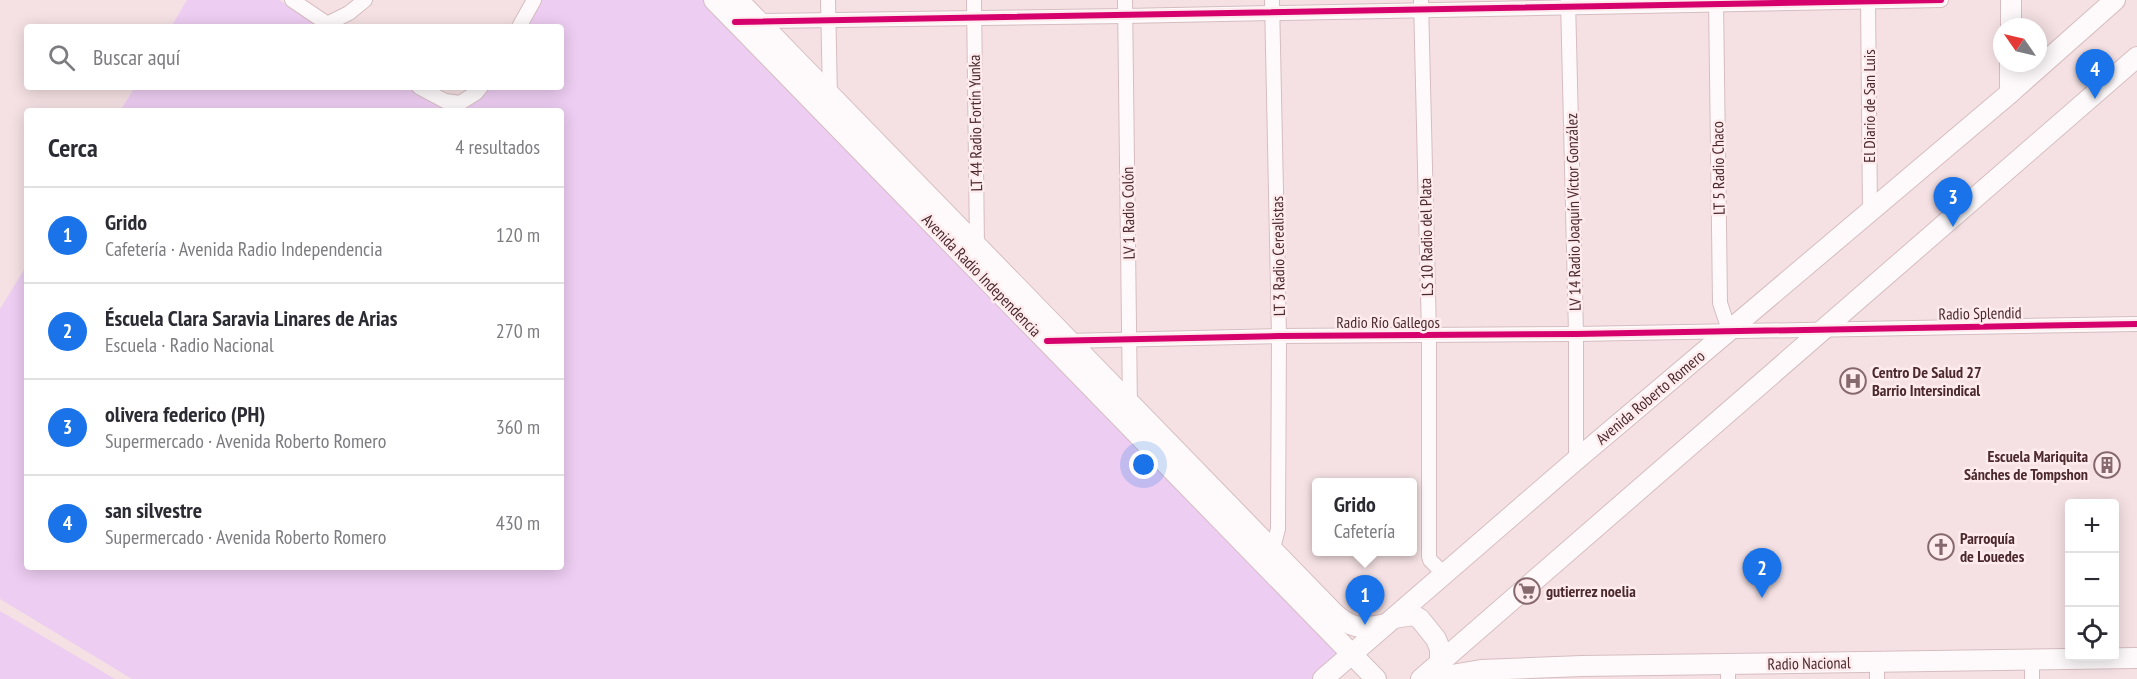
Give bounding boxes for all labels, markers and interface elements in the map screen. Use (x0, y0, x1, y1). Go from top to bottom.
north arrow (1993, 18, 2047, 72)
search box (24, 24, 564, 90)
icon: search (45, 41, 78, 74)
text: Buscar aquí (93, 43, 180, 71)
street label: El Diario de San Luis (1859, 49, 1879, 163)
pin: 4 (2076, 50, 2114, 99)
street label: LT 44 Radio Fortín Yunka (964, 54, 986, 192)
street label: LV 14 Radio Joaquín Víctor González (1561, 113, 1585, 311)
street label: LT 5 Radio Chaco (1707, 121, 1729, 215)
text: Cerca (48, 131, 98, 164)
text: 4 resultados (455, 134, 540, 160)
street label: LV 1 Radio Colón (1117, 167, 1139, 259)
street label: LS 10 Radio del Plata (1415, 178, 1437, 296)
pin: 3 (1934, 178, 1972, 227)
street label: LT 3 Radio Cerealistas (1267, 196, 1289, 316)
text: Grido (105, 208, 147, 236)
street label: Avenida Radio Independencia (918, 209, 1046, 341)
text: 1 (63, 222, 72, 248)
text: 120 m (496, 222, 540, 248)
text: Cafetería · Avenida Radio Independencia (105, 236, 382, 262)
street label: Radio Splendid (1938, 302, 2022, 324)
text: Éscuela Clara Saravia Linares de Arias (105, 304, 397, 332)
street label: Radio Río Gallegos (1336, 312, 1440, 332)
text: 2 (63, 318, 72, 344)
text: 270 m (496, 318, 540, 344)
text: Escuela · Radio Nacional (105, 332, 274, 358)
street label: Avenida Roberto Romero (1591, 345, 1709, 448)
place label: Centro De Salud 27 Barrio Intersindical (1872, 362, 1982, 400)
hospital icon: Centro De Salud 27 Barrio Intersindical (1838, 366, 1868, 396)
text: olivera federico (PH) (105, 400, 265, 428)
text: 3 (63, 414, 72, 440)
text: 360 m (496, 414, 540, 440)
text: Supermercado · Avenida Roberto Romero (105, 428, 386, 454)
place label: Escuela Mariquita Sánches de Tompshon (1964, 446, 2088, 484)
your location (1129, 450, 1158, 479)
building icon: Escuela Mariquita Sánches de Tompshon (2092, 450, 2122, 480)
popup (1312, 478, 1417, 556)
text: Grido (1334, 490, 1376, 518)
text: san silvestre (105, 496, 202, 524)
map controls (2065, 499, 2119, 661)
button: + (2065, 499, 2119, 553)
text: 4 (63, 510, 72, 536)
text: 430 m (496, 510, 540, 536)
text: Cafetería (1334, 518, 1395, 544)
text: Supermercado · Avenida Roberto Romero (105, 524, 386, 550)
place label: Parroquía de Louedes (1960, 528, 2025, 566)
church icon: Parroquía de Louedes (1926, 532, 1956, 562)
pin: 2 (1742, 548, 1782, 598)
button: − (2065, 553, 2119, 607)
pin: 1 (1346, 576, 1384, 625)
supermarket icon: gutierrez noelia (1512, 576, 1542, 606)
place label: gutierrez noelia (1546, 581, 1636, 601)
button: locate (2065, 607, 2119, 661)
street label: Radio Nacional (1767, 652, 1851, 674)

